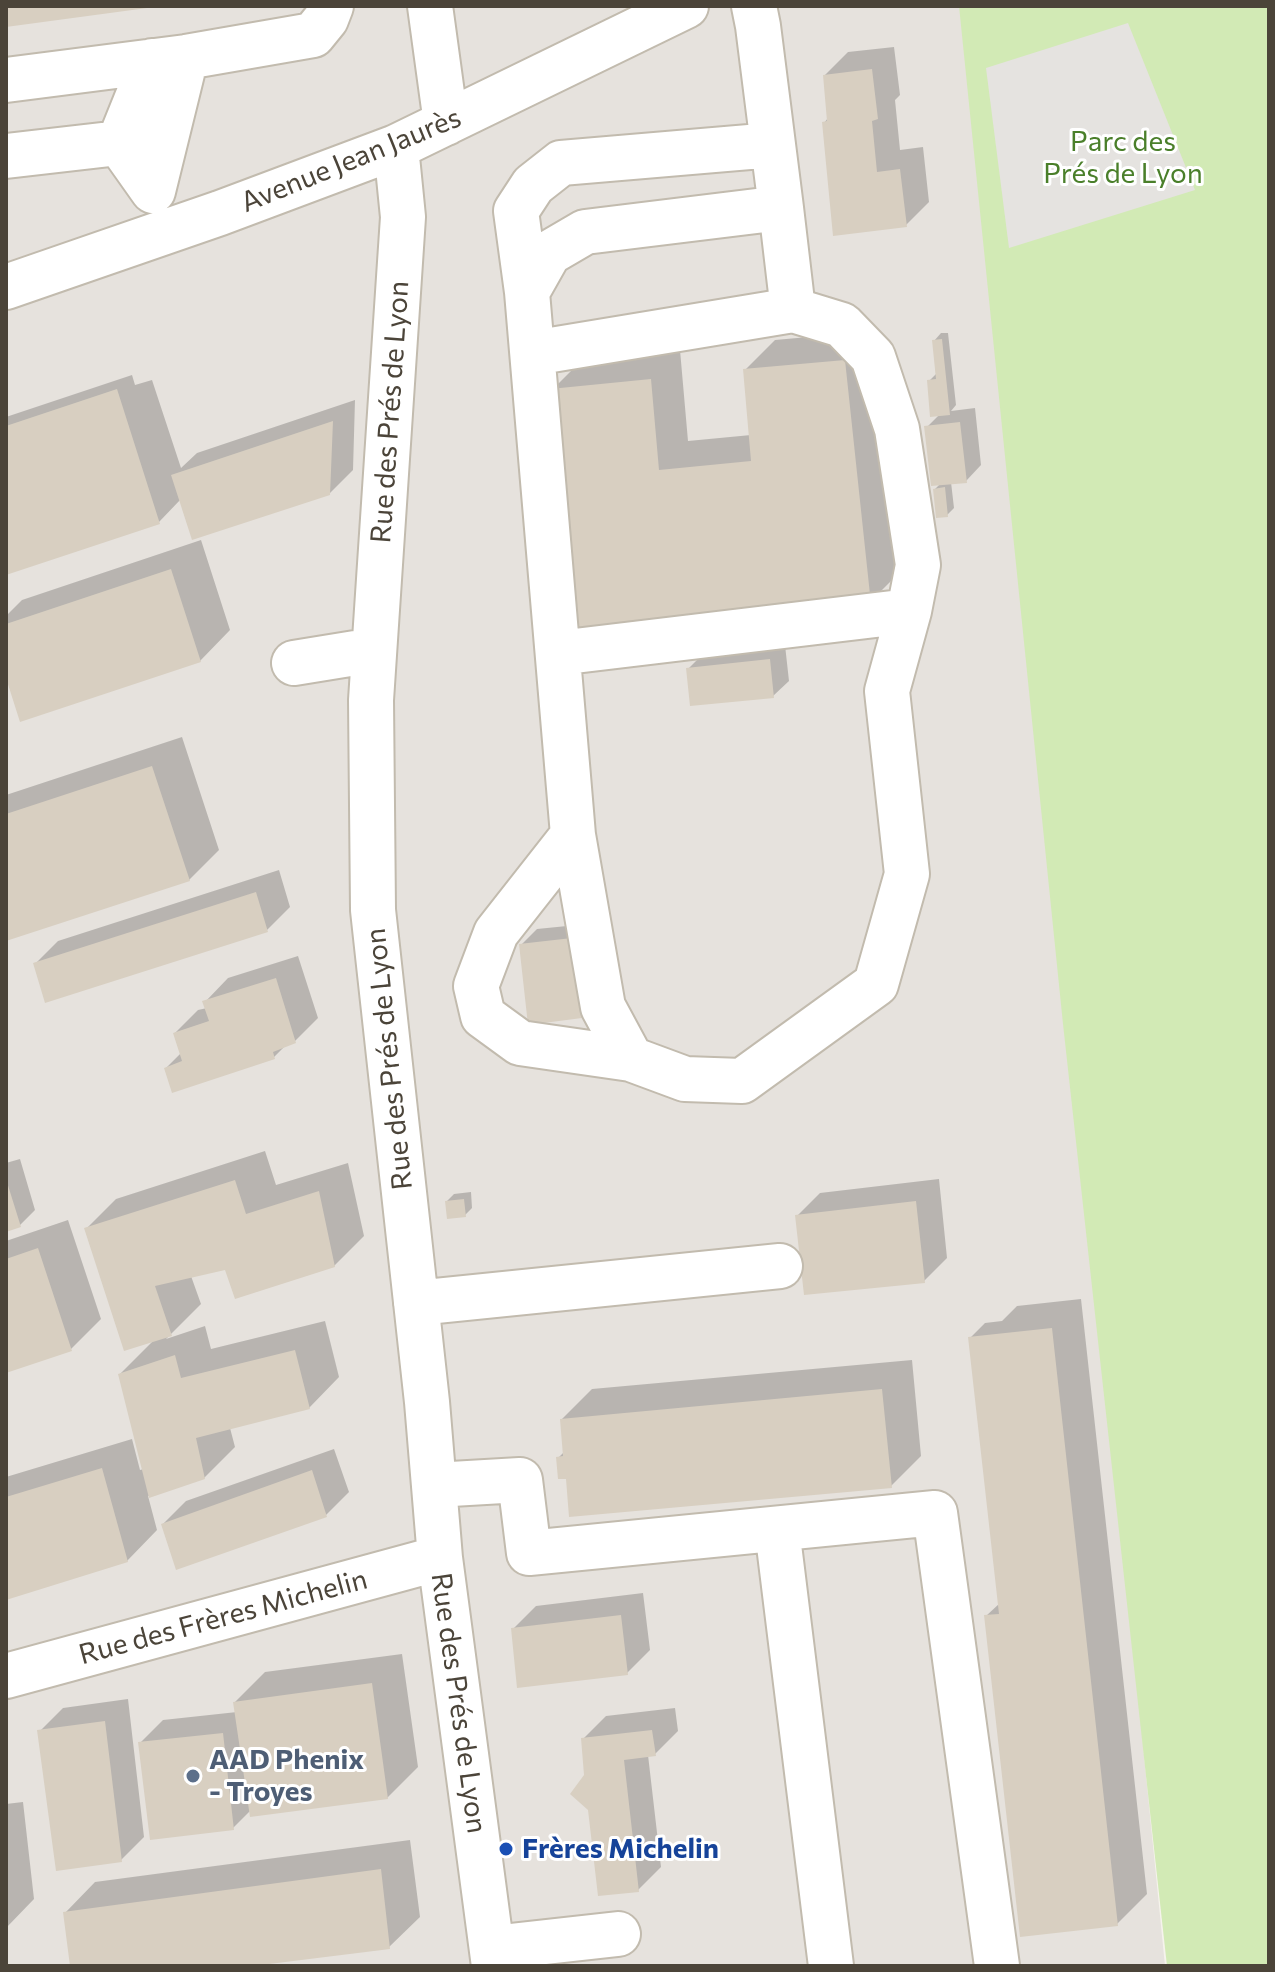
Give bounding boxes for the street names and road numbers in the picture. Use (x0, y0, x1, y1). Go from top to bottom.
street label: Avenue Jean Jaurès (236, 101, 466, 219)
street label: Rue des Prés de Lyon (364, 280, 416, 544)
street label: Rue des Prés de Lyon (359, 927, 419, 1191)
street label: Rue des Frères Michelin (75, 1562, 371, 1672)
street label: Rue des Prés de Lyon (424, 1571, 494, 1835)

